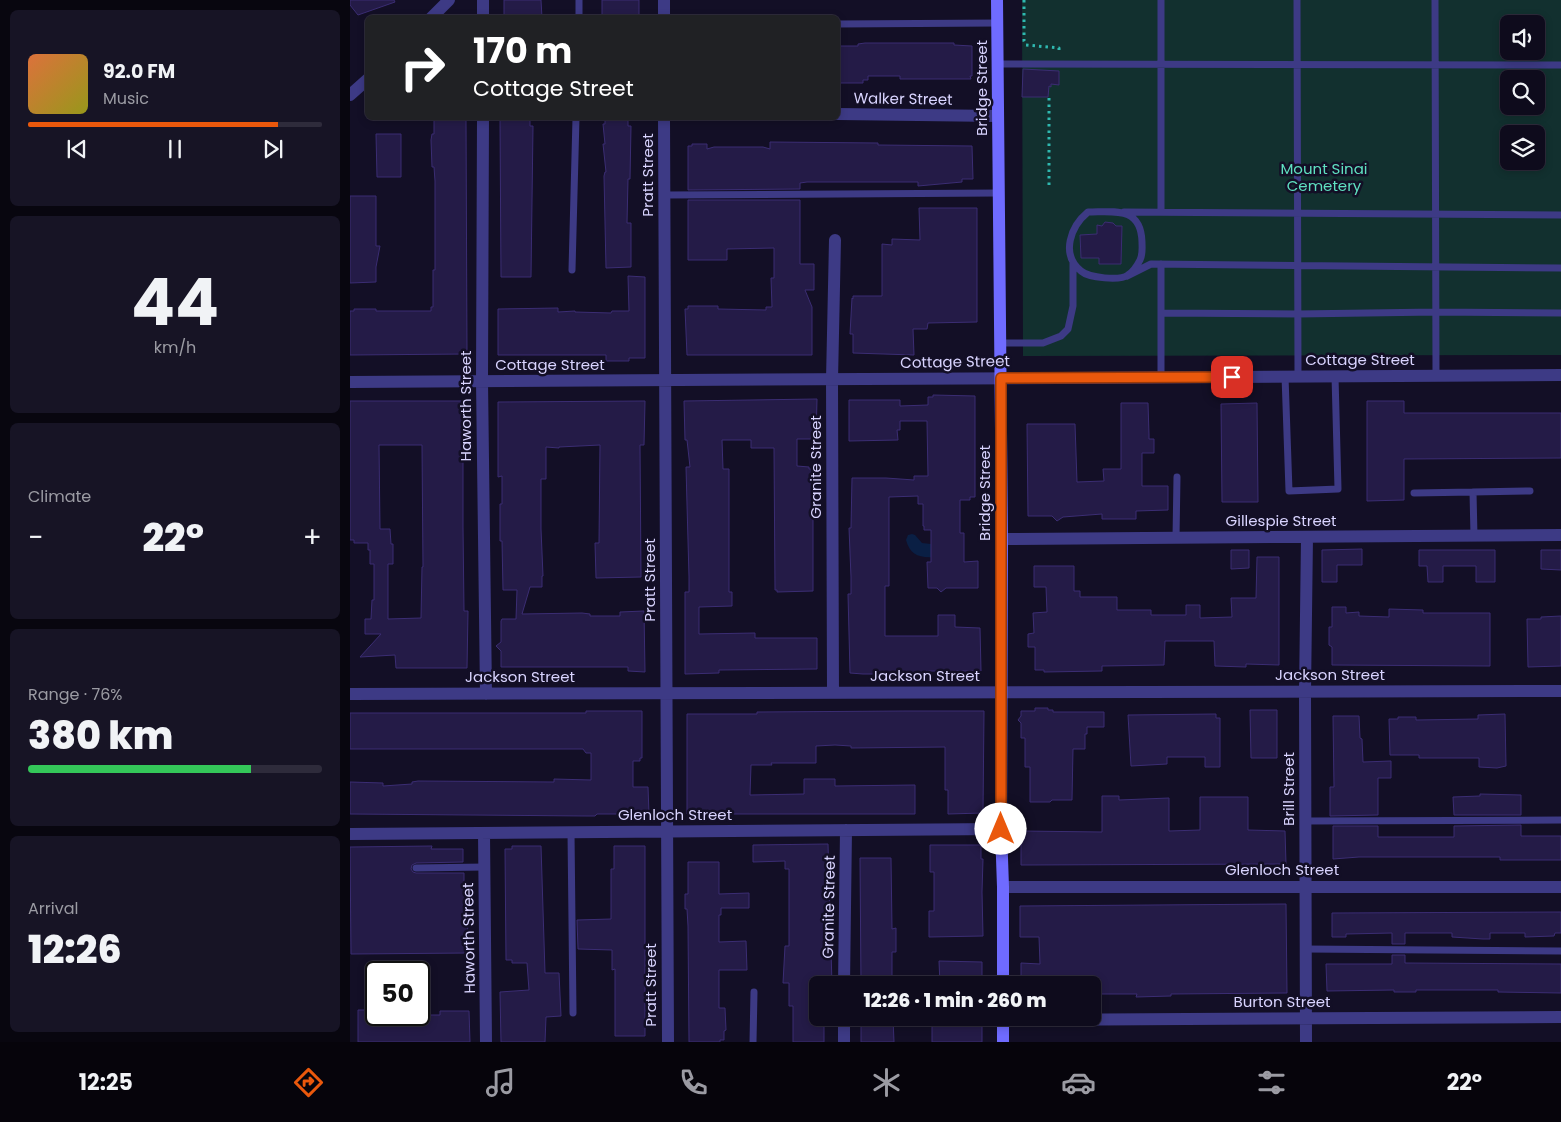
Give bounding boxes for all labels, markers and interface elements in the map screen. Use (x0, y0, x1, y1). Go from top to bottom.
map controls (1500, 15, 1545, 170)
button: sound (1500, 15, 1545, 60)
text: 170 m (473, 26, 572, 75)
icon: right (390, 35, 455, 100)
street label: Bridge Street (971, 40, 992, 136)
text: 92.0 FM (103, 58, 175, 85)
button: search (1500, 70, 1545, 115)
text: Cottage Street (473, 73, 634, 104)
text: Music (103, 87, 149, 110)
street label: Walker Street (853, 87, 953, 110)
button: layers (1500, 125, 1545, 170)
street label: Pratt Street (637, 133, 658, 217)
icon: previous (63, 135, 91, 163)
icon: pause (161, 135, 189, 163)
icon: next (259, 135, 287, 163)
park label: Mount Sinai Cemetery (1280, 158, 1368, 196)
text: 44 (131, 257, 219, 348)
text: km/h (154, 336, 196, 359)
street label: Cottage Street (1305, 349, 1415, 370)
street label: Haworth Street (455, 350, 476, 462)
street label: Cottage Street (900, 350, 1010, 373)
street label: Cottage Street (495, 354, 605, 375)
pin (1211, 356, 1253, 398)
icon: arrive (1218, 363, 1246, 391)
street label: Granite Street (805, 415, 826, 519)
street label: Bridge Street (974, 445, 995, 541)
text: Climate (28, 485, 91, 508)
street label: Gillespie Street (1226, 510, 1336, 531)
text: 22° (142, 511, 204, 564)
text: − (28, 518, 43, 557)
text: + (303, 518, 322, 557)
street label: Pratt Street (639, 538, 660, 622)
street label: Jackson Street (1275, 664, 1385, 685)
street label: Jackson Street (870, 665, 980, 686)
street label: Jackson Street (465, 666, 575, 687)
text: Range · 76% (28, 683, 123, 706)
text: 380 km (28, 709, 173, 762)
street label: Brill Street (1278, 752, 1299, 826)
position arrow (974, 802, 1026, 854)
street label: Glenloch Street (618, 804, 732, 825)
street label: Granite Street (817, 855, 840, 959)
street label: Glenloch Street (1225, 859, 1339, 880)
street label: Haworth Street (457, 882, 480, 994)
text: Arrival (28, 897, 78, 920)
text: 12:26 (28, 923, 122, 976)
street label: Pratt Street (640, 943, 661, 1027)
speed limit sign: 50 (365, 961, 430, 1026)
text: 12:26 · 1 min · 260 m (863, 987, 1047, 1014)
street label: Burton Street (1234, 991, 1330, 1012)
icon: directions (291, 1065, 326, 1100)
icon: music (483, 1065, 518, 1100)
icon: phone (676, 1065, 711, 1100)
icon: climate (869, 1065, 904, 1100)
icon: car (1061, 1065, 1096, 1100)
icon: filters (1254, 1065, 1289, 1100)
text: 12:25 (79, 1067, 133, 1098)
text: 22° (1447, 1067, 1482, 1098)

